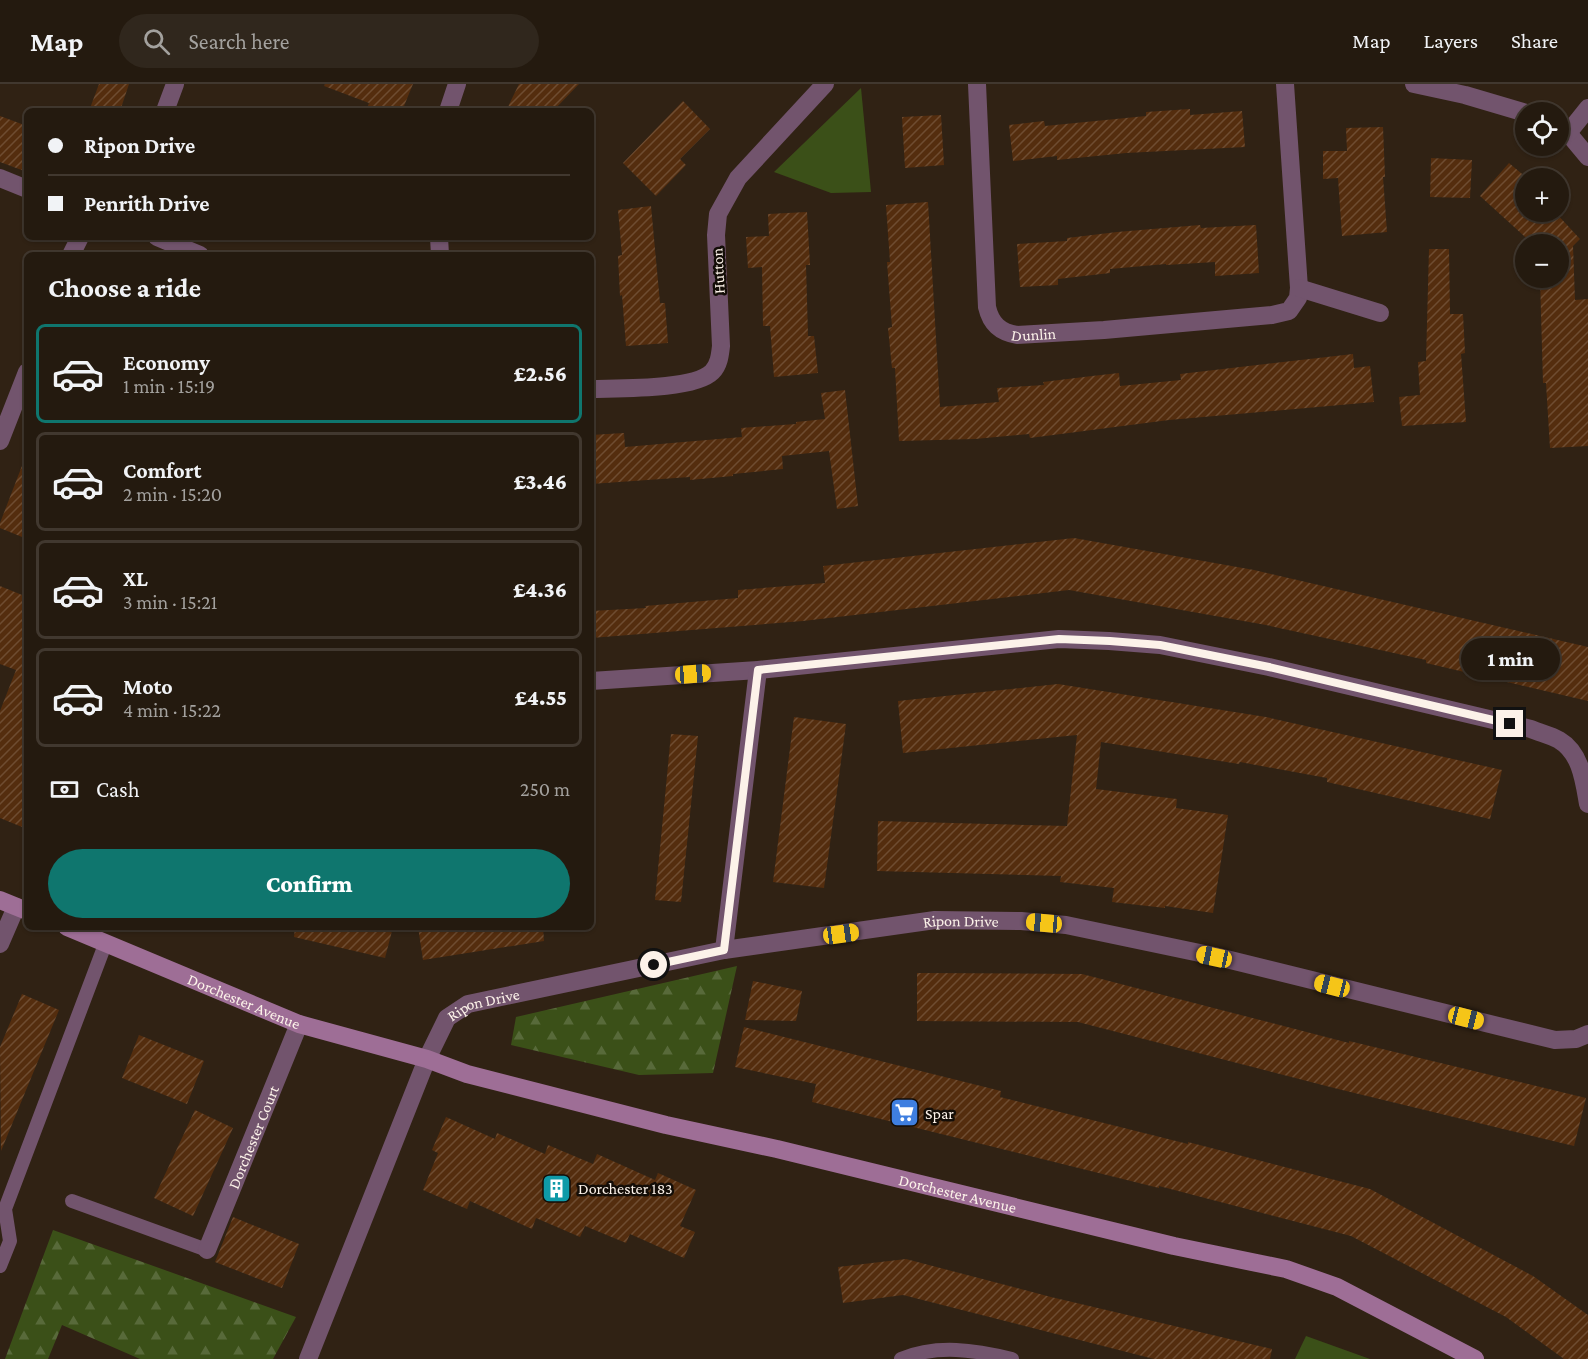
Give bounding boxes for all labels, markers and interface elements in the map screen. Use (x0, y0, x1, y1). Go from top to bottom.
search box (119, 14, 539, 68)
icon: search (140, 25, 173, 58)
text: Map (30, 26, 83, 57)
text: Search here (188, 29, 289, 54)
text: Map (1352, 29, 1391, 53)
text: Layers (1424, 29, 1478, 53)
text: Share (1511, 29, 1558, 53)
map controls (1515, 102, 1569, 288)
button: locate (1515, 102, 1569, 156)
text: Ripon Drive (84, 133, 195, 158)
button: + (1515, 168, 1569, 222)
text: Penrith Drive (84, 191, 210, 216)
button: − (1515, 234, 1569, 288)
street label: Hutton (708, 247, 728, 294)
text: Choose a ride (48, 273, 201, 303)
street label: Dunlin (1010, 324, 1057, 344)
icon: car (51, 347, 105, 401)
text: Economy (123, 350, 210, 375)
text: £2.56 (514, 361, 567, 386)
text: 1 min · 15:19 (123, 375, 215, 397)
icon: car (51, 455, 105, 509)
text: Comfort (123, 458, 201, 483)
text: £3.46 (514, 469, 567, 494)
text: 2 min · 15:20 (123, 483, 222, 505)
icon: car (51, 563, 105, 617)
text: XL (123, 566, 148, 591)
text: £4.36 (513, 577, 567, 602)
text: 3 min · 15:21 (123, 591, 217, 613)
callout: 1 min (1460, 637, 1559, 679)
text: 1 min (1487, 648, 1534, 670)
car (674, 664, 712, 684)
icon: car (51, 671, 105, 725)
text: Moto (123, 674, 173, 699)
text: £4.55 (515, 685, 567, 710)
text: 4 min · 15:22 (123, 699, 221, 721)
route end (1496, 710, 1523, 737)
icon: cash (48, 773, 81, 806)
text: Cash (96, 777, 140, 802)
text: 250 m (520, 778, 570, 800)
button: Confirm (48, 849, 570, 918)
street label: Ripon Drive (922, 911, 999, 930)
car (1025, 912, 1063, 934)
car (822, 923, 860, 945)
car (1195, 944, 1233, 970)
route start (640, 951, 667, 978)
street label: Dorchester Avenue (185, 970, 303, 1032)
car (1312, 973, 1352, 999)
street label: Ripon Drive (444, 985, 521, 1024)
car (1446, 1005, 1486, 1031)
street label: Dorchester Court (224, 1082, 282, 1191)
supermarket icon: Spar (888, 1097, 920, 1129)
place label: Spar (925, 1105, 954, 1123)
street label: Dorchester Avenue (897, 1171, 1018, 1216)
building icon: Dorchester 183 (541, 1172, 573, 1204)
place label: Dorchester 183 (578, 1180, 673, 1197)

